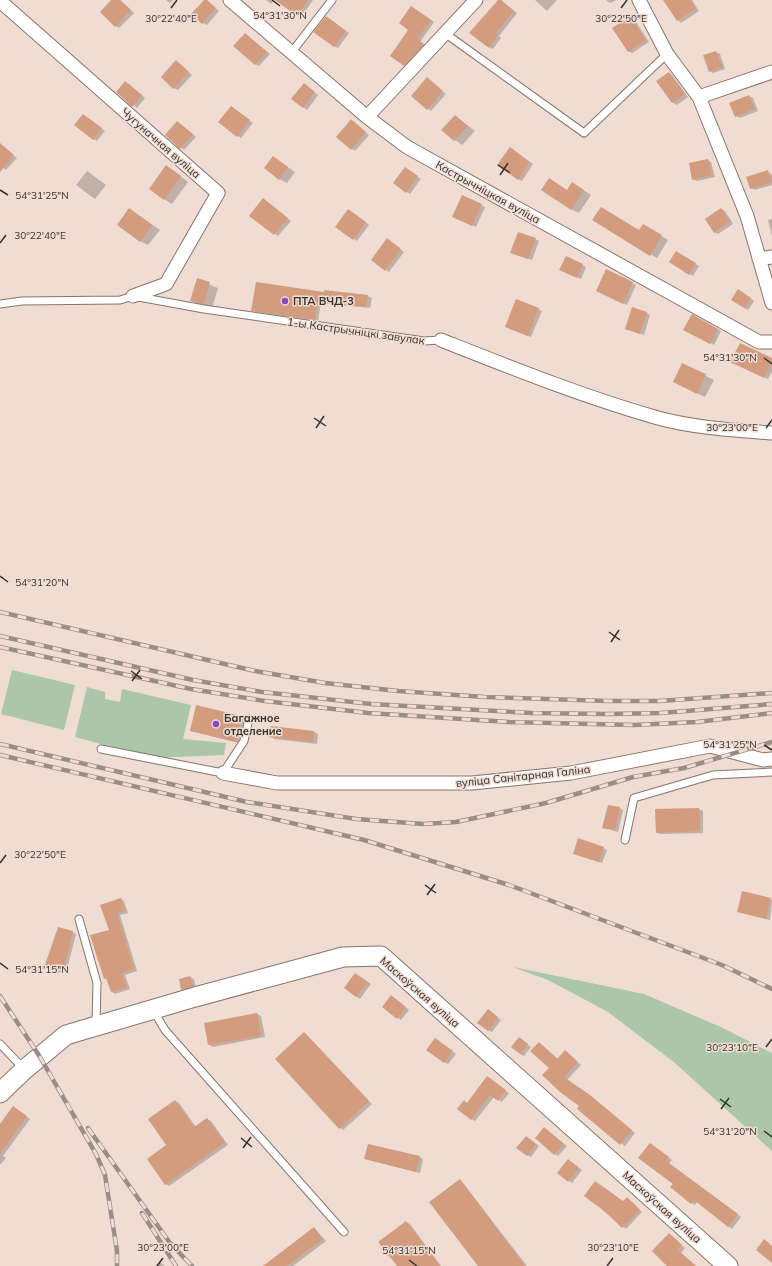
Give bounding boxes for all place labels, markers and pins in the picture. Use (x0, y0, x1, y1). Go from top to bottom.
place label: ПТА ВЧД-3 (293, 294, 354, 308)
marker: ПТА ВЧД-3 (280, 296, 290, 306)
place label: Багажное отделение (224, 711, 282, 738)
marker: Багажное отделение (211, 719, 221, 729)

